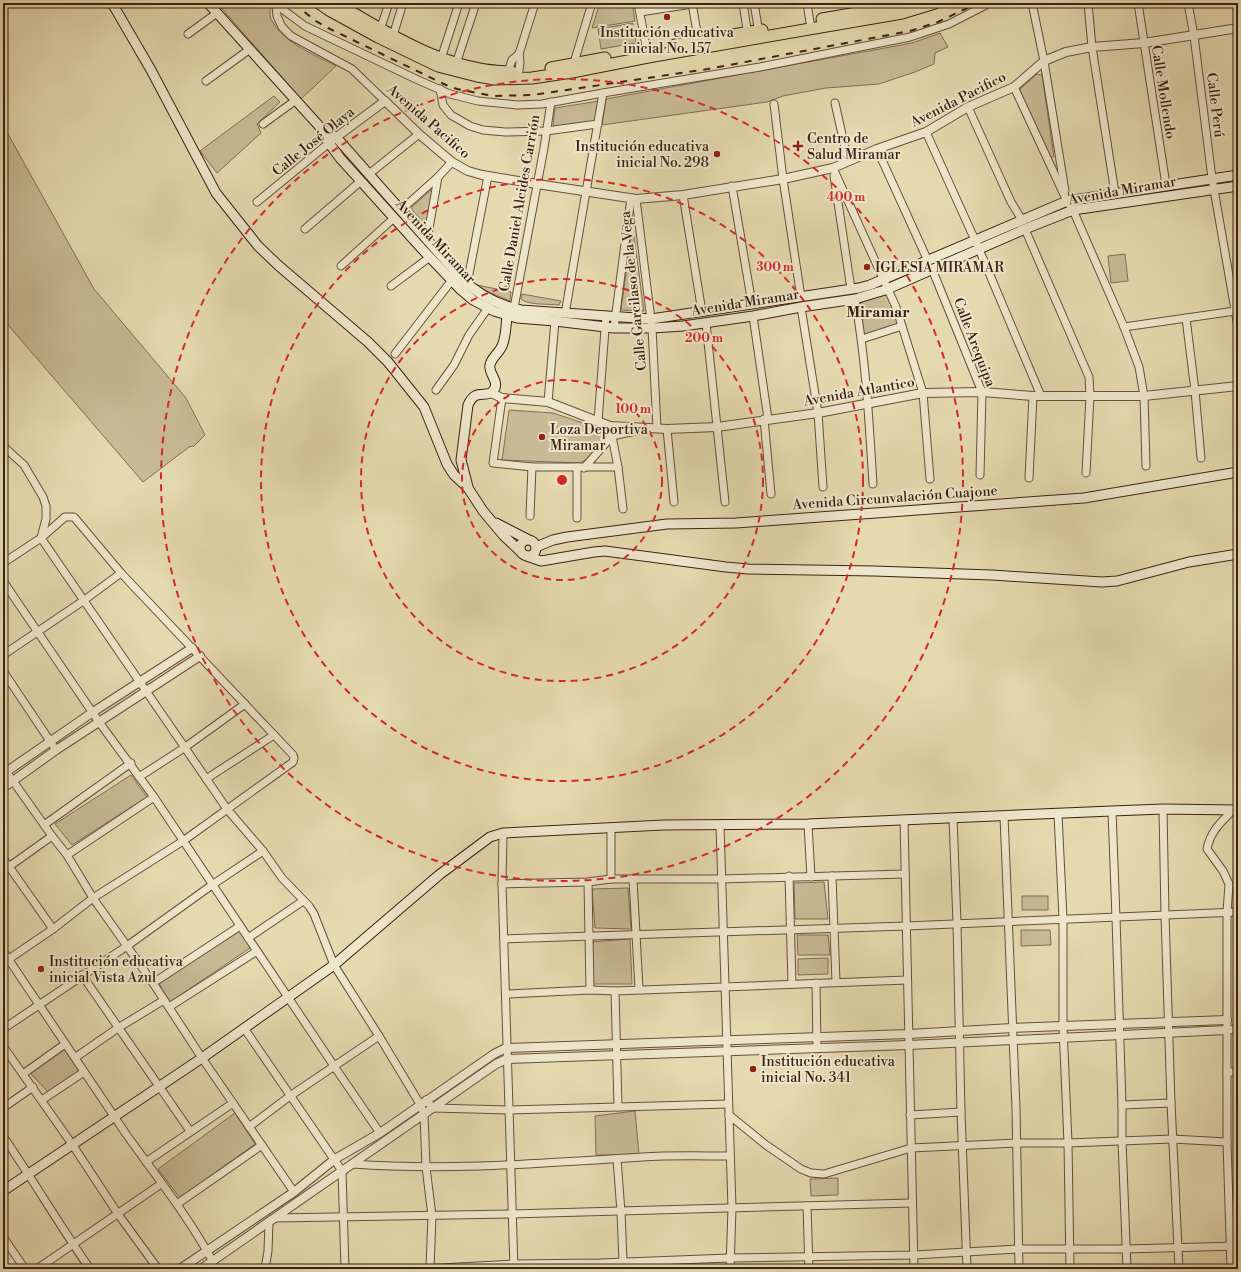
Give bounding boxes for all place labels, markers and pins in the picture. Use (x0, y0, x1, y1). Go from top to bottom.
marker: Institución educativa inicial No. 157 (662, 12, 672, 22)
place label: Institución educativa inicial No. 157 (600, 24, 735, 58)
place label: Centro de Salud Miramar (807, 130, 901, 164)
place label: Institución educativa inicial No. 298 (575, 138, 710, 172)
marker: Centro de Salud Miramar (792, 140, 804, 152)
marker: Institución educativa inicial No. 298 (712, 149, 722, 159)
place label: IGLESIA MIRAMAR (875, 259, 1004, 277)
marker: IGLESIA MIRAMAR (862, 262, 872, 272)
place label: Loza Deportiva Miramar (550, 421, 649, 455)
marker: Loza Deportiva Miramar (537, 432, 547, 442)
centre of rings (555, 473, 569, 487)
place label: Institución educativa inicial Vista Azul (49, 953, 184, 987)
marker: Institución educativa inicial Vista Azul (36, 964, 46, 974)
place label: Institución educativa inicial No. 341 (761, 1053, 896, 1087)
marker: Institución educativa inicial No. 341 (748, 1064, 758, 1074)

